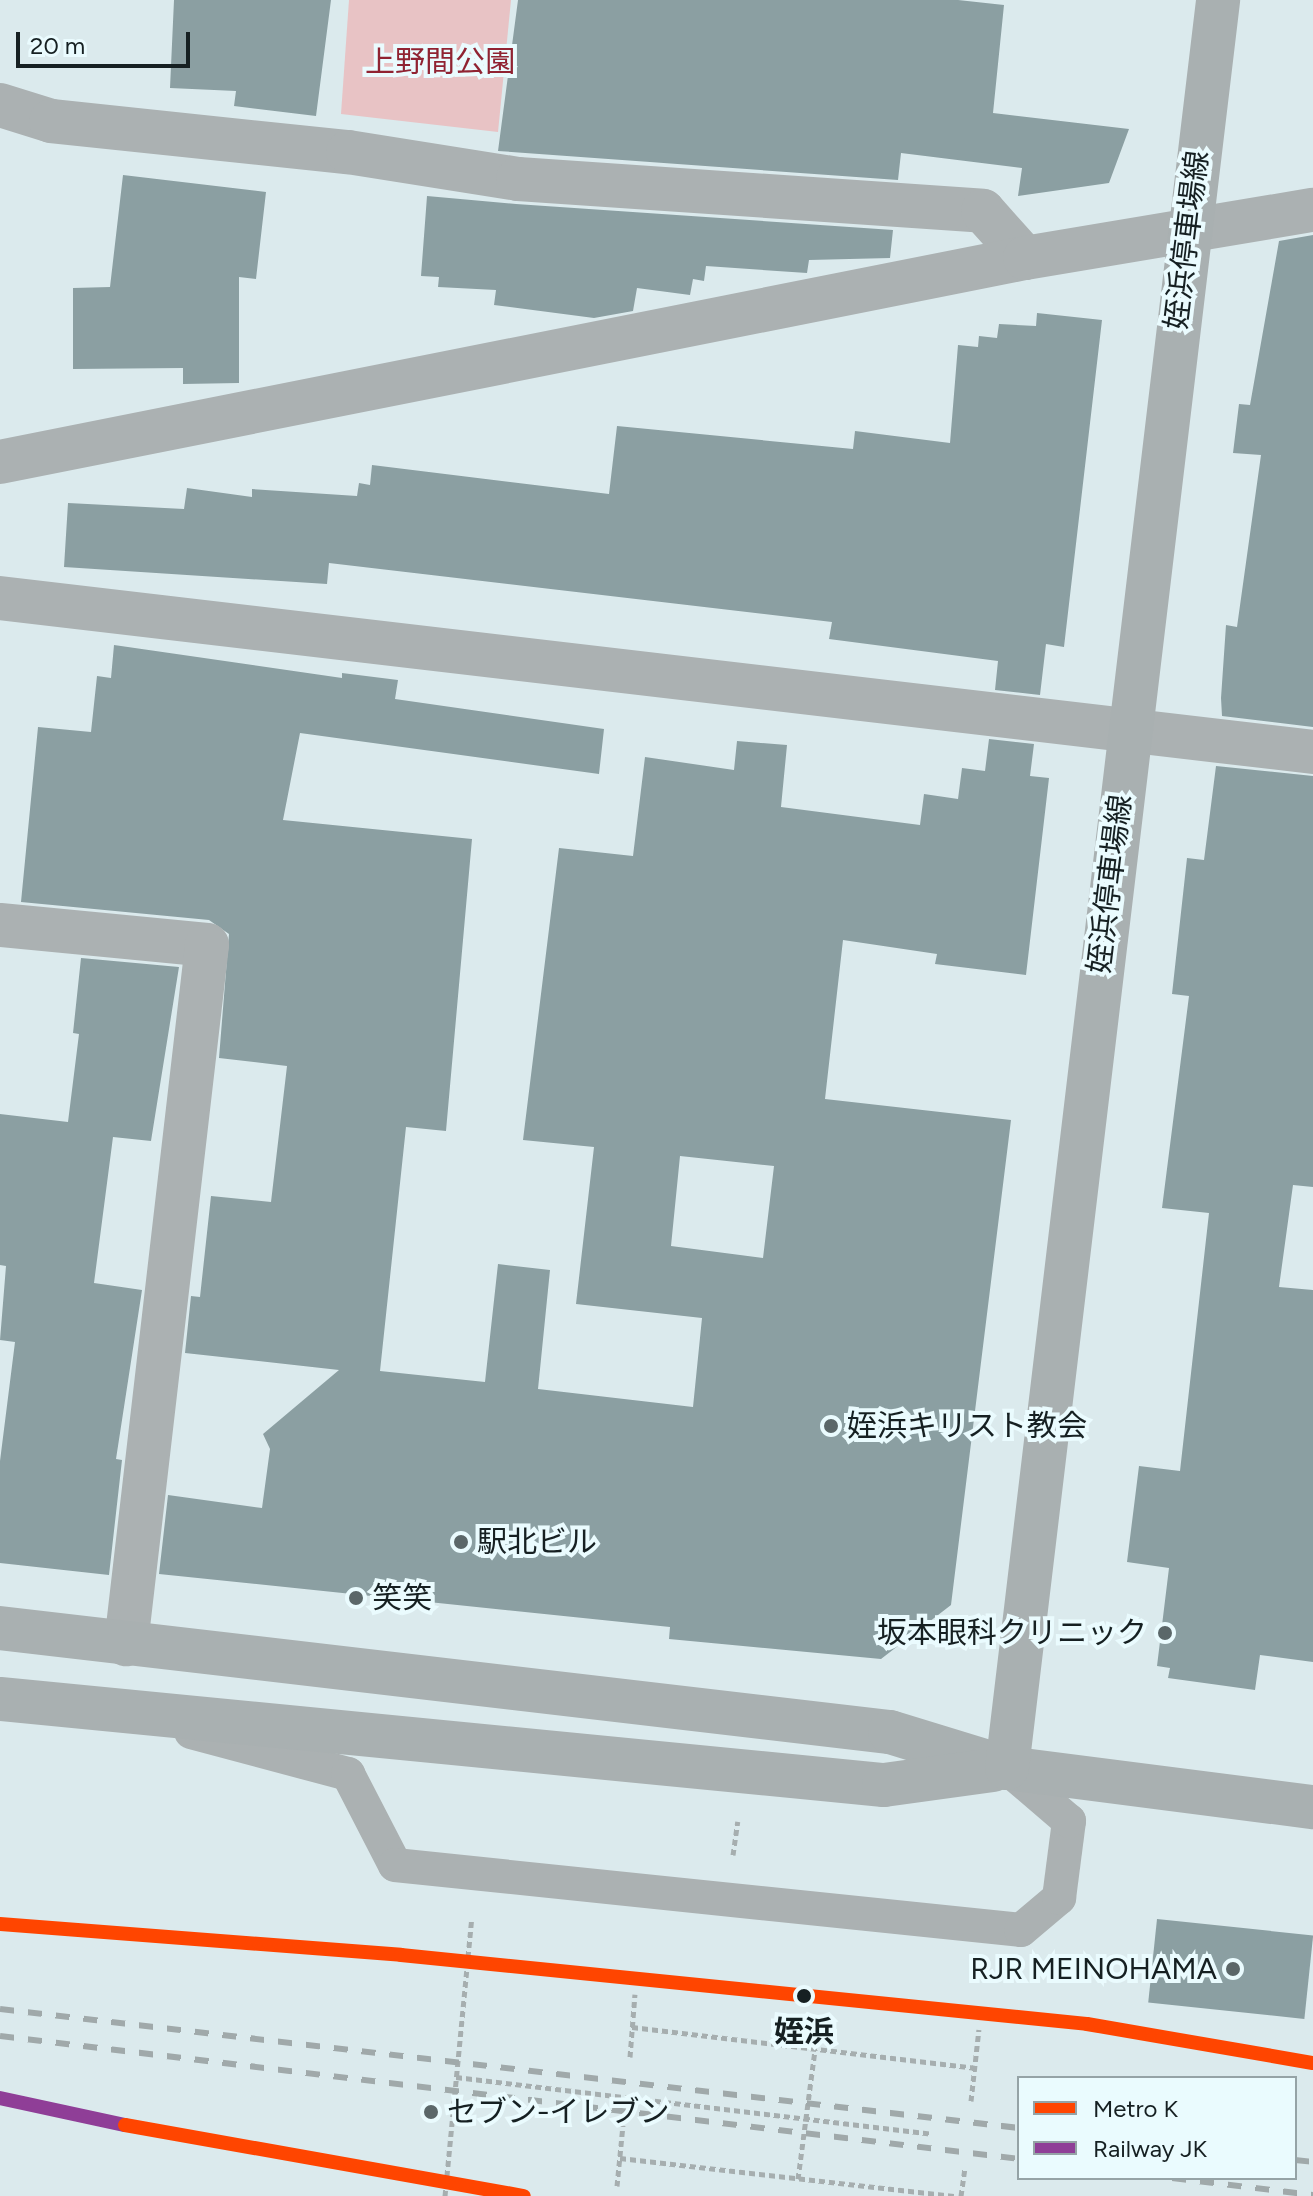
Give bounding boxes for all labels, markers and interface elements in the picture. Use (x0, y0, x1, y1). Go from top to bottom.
scale bar (20, 16, 194, 66)
text: 20 m (30, 31, 85, 60)
park label: 上野間公園 (365, 44, 515, 80)
street label: 姪浜停車場線 (1158, 148, 1216, 332)
street label: 姪浜停車場線 (1081, 792, 1139, 976)
place label: 姪浜キリスト教会 (847, 1408, 1087, 1444)
marker: 姪浜キリスト教会 (822, 1417, 840, 1435)
place label: 駅北ビル (477, 1524, 597, 1560)
marker: 駅北ビル (452, 1533, 470, 1551)
place label: 笑笑 (372, 1580, 432, 1616)
marker: 笑笑 (347, 1589, 365, 1607)
place label: 坂本眼科クリニック (877, 1615, 1147, 1651)
marker: 坂本眼科クリニック (1154, 1622, 1176, 1644)
place label: RJR MEINOHAMA (970, 1951, 1217, 1987)
marker: RJR MEINOHAMA (1224, 1960, 1242, 1978)
marker: 姪浜 (790, 1982, 818, 2010)
place label: 姪浜 (774, 2014, 834, 2050)
legend (1017, 2076, 1297, 2180)
place label: セブン-イレブン (447, 2094, 670, 2130)
text: Metro K (1093, 2094, 1178, 2123)
marker: セブン-イレブン (422, 2103, 440, 2121)
text: Railway JK (1093, 2134, 1207, 2163)

